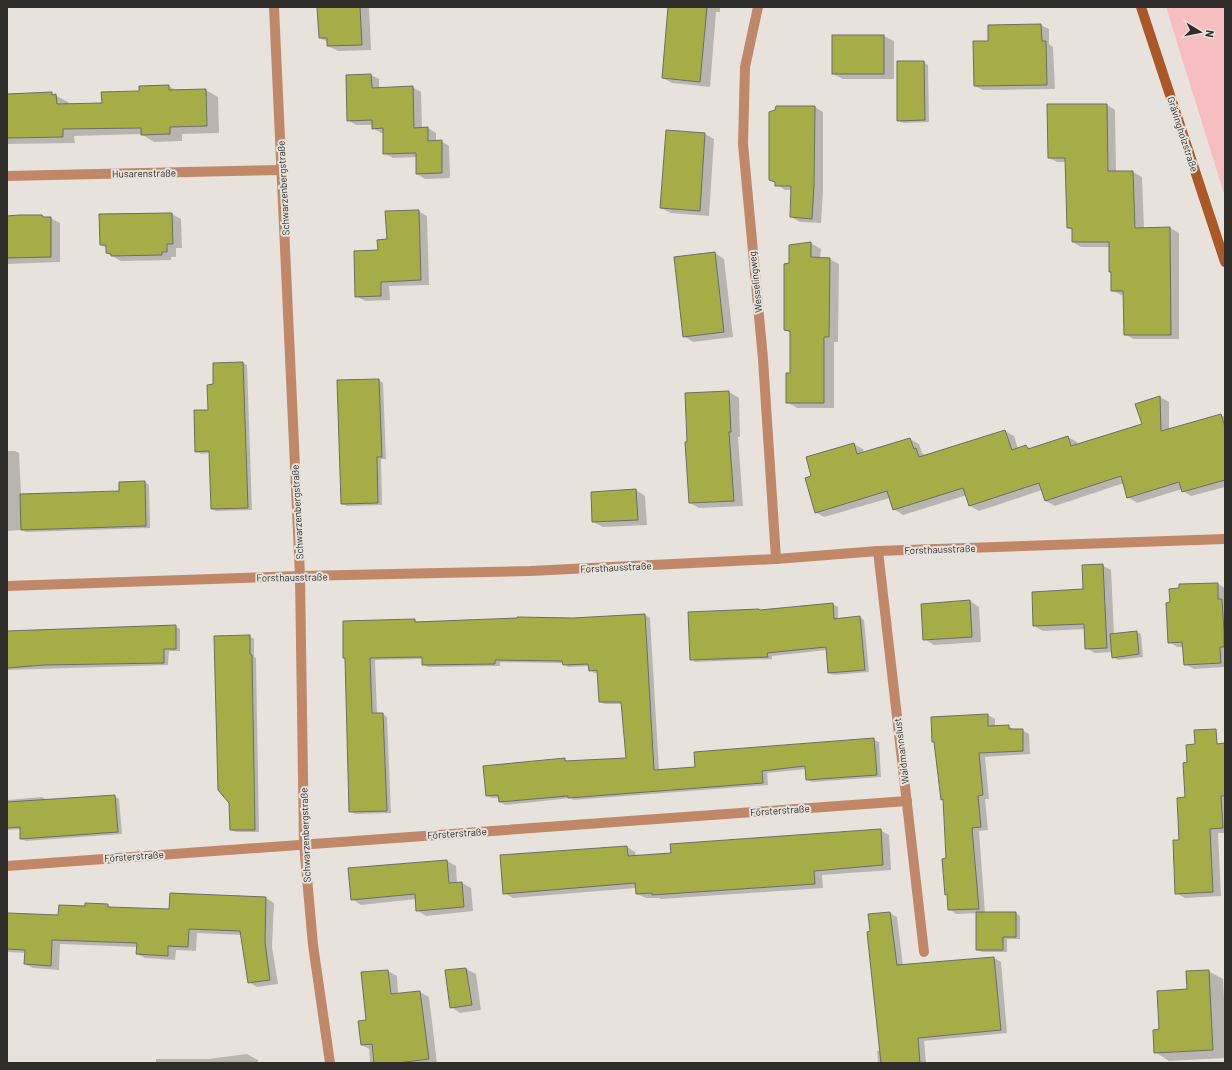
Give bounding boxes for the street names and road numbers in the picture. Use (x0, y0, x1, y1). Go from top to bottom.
street label: Grävingholzstraße (1165, 95, 1201, 173)
street label: Schwarzenbergstraße (275, 140, 291, 236)
street label: Husarenstraße (112, 166, 176, 180)
street label: Wesselingweg (746, 251, 764, 313)
street label: Schwarzenbergstraße (289, 464, 305, 560)
street label: Forsthausstraße (904, 542, 976, 556)
street label: Forsthausstraße (580, 559, 652, 575)
street label: Forsthausstraße (256, 570, 328, 584)
street label: Waidmannslust (891, 717, 911, 785)
street label: Schwarzenbergstraße (297, 787, 313, 883)
street label: Försterstraße (750, 802, 810, 818)
street label: Försterstraße (427, 825, 487, 841)
street label: Försterstraße (104, 848, 164, 864)

